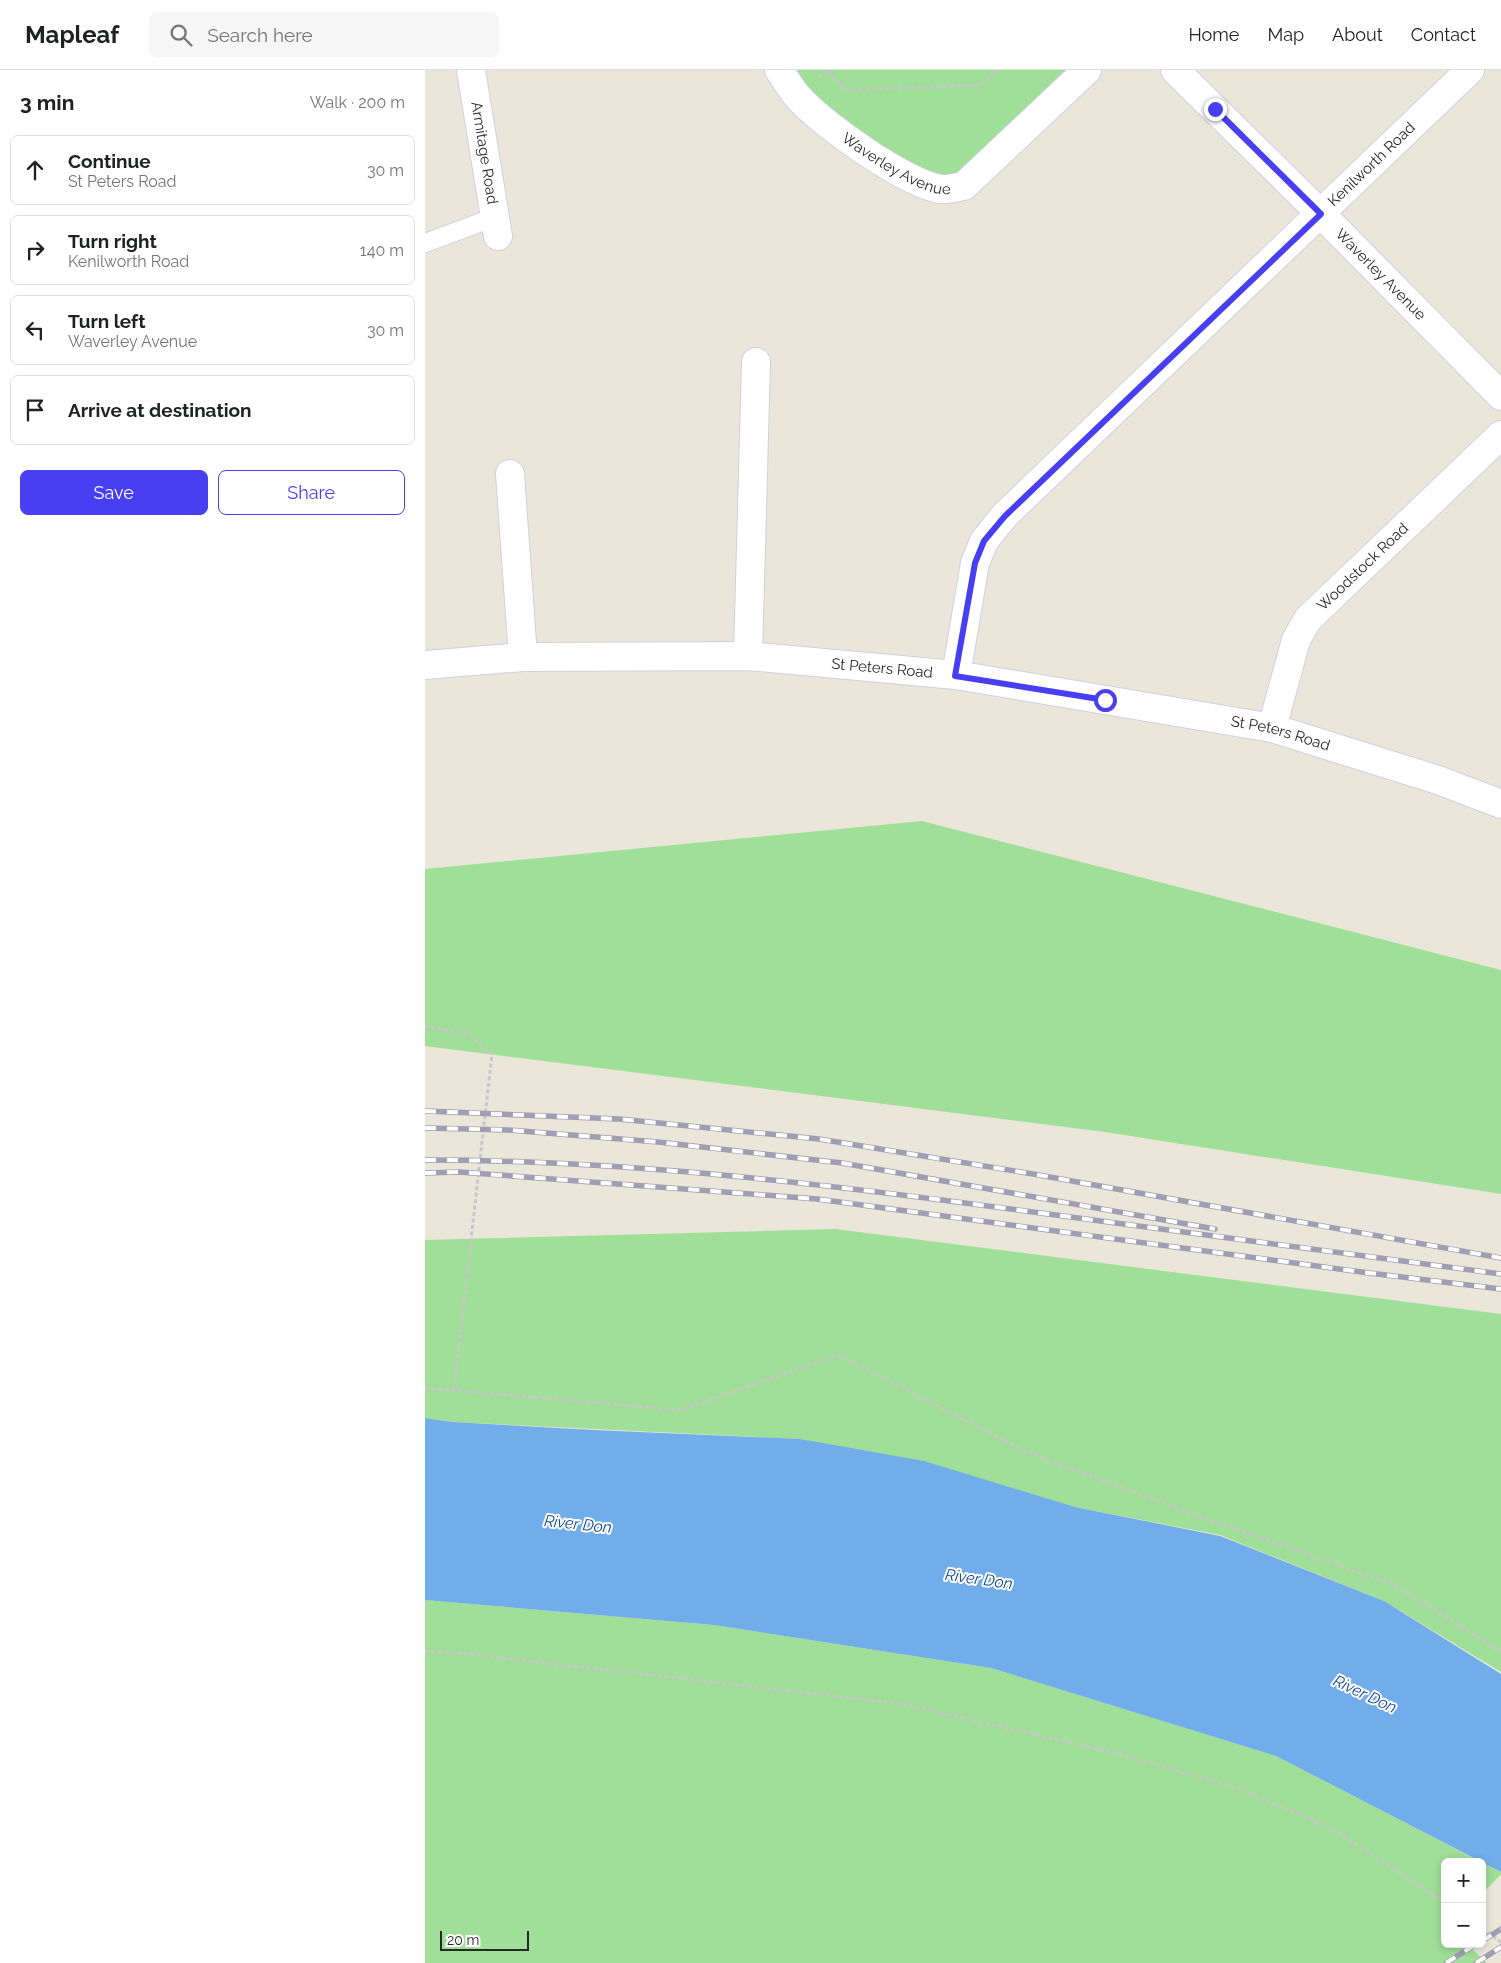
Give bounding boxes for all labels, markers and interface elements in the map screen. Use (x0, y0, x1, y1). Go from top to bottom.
search box (149, 12, 499, 57)
text: Mapleaf (25, 20, 119, 49)
icon: search (167, 21, 195, 49)
text: Search here (207, 24, 313, 46)
text: Home (1188, 24, 1239, 45)
text: Map (1267, 24, 1304, 45)
text: About (1332, 24, 1383, 45)
text: Contact (1411, 24, 1476, 45)
text: 3 min (20, 90, 74, 115)
text: Walk · 200 m (310, 93, 405, 112)
route end (1204, 98, 1227, 121)
street label: Armitage Road (467, 100, 502, 206)
street label: Kenilworth Road (1324, 119, 1419, 210)
street label: Waverley Avenue (838, 129, 952, 198)
text: Continue (68, 150, 151, 172)
icon: ahead (21, 156, 49, 184)
text: 30 m (367, 161, 404, 180)
text: St Peters Road (68, 172, 177, 191)
street label: Waverley Avenue (1332, 225, 1430, 324)
text: Turn right (68, 230, 157, 252)
icon: right (21, 236, 49, 264)
text: 140 m (360, 241, 404, 260)
text: Kenilworth Road (68, 252, 189, 271)
text: Turn left (68, 310, 145, 332)
icon: left (21, 316, 49, 344)
text: 30 m (367, 321, 404, 340)
text: Waverley Avenue (68, 332, 197, 351)
icon: arrive (21, 396, 49, 424)
text: Arrive at destination (68, 399, 252, 421)
button: Save (20, 470, 208, 515)
button: Share (218, 470, 405, 515)
street label: Woodstock Road (1313, 519, 1412, 614)
street label: St Peters Road (831, 655, 934, 682)
route start (1094, 689, 1117, 712)
street label: St Peters Road (1230, 712, 1332, 755)
water label: River Don (543, 1511, 613, 1537)
water label: River Don (944, 1565, 1014, 1593)
water label: River Don (1330, 1671, 1400, 1717)
map controls (1441, 1858, 1486, 1948)
button: + (1441, 1858, 1486, 1903)
button: − (1441, 1903, 1486, 1948)
scale bar (440, 1928, 529, 1951)
text: 20 m (447, 1932, 479, 1948)

